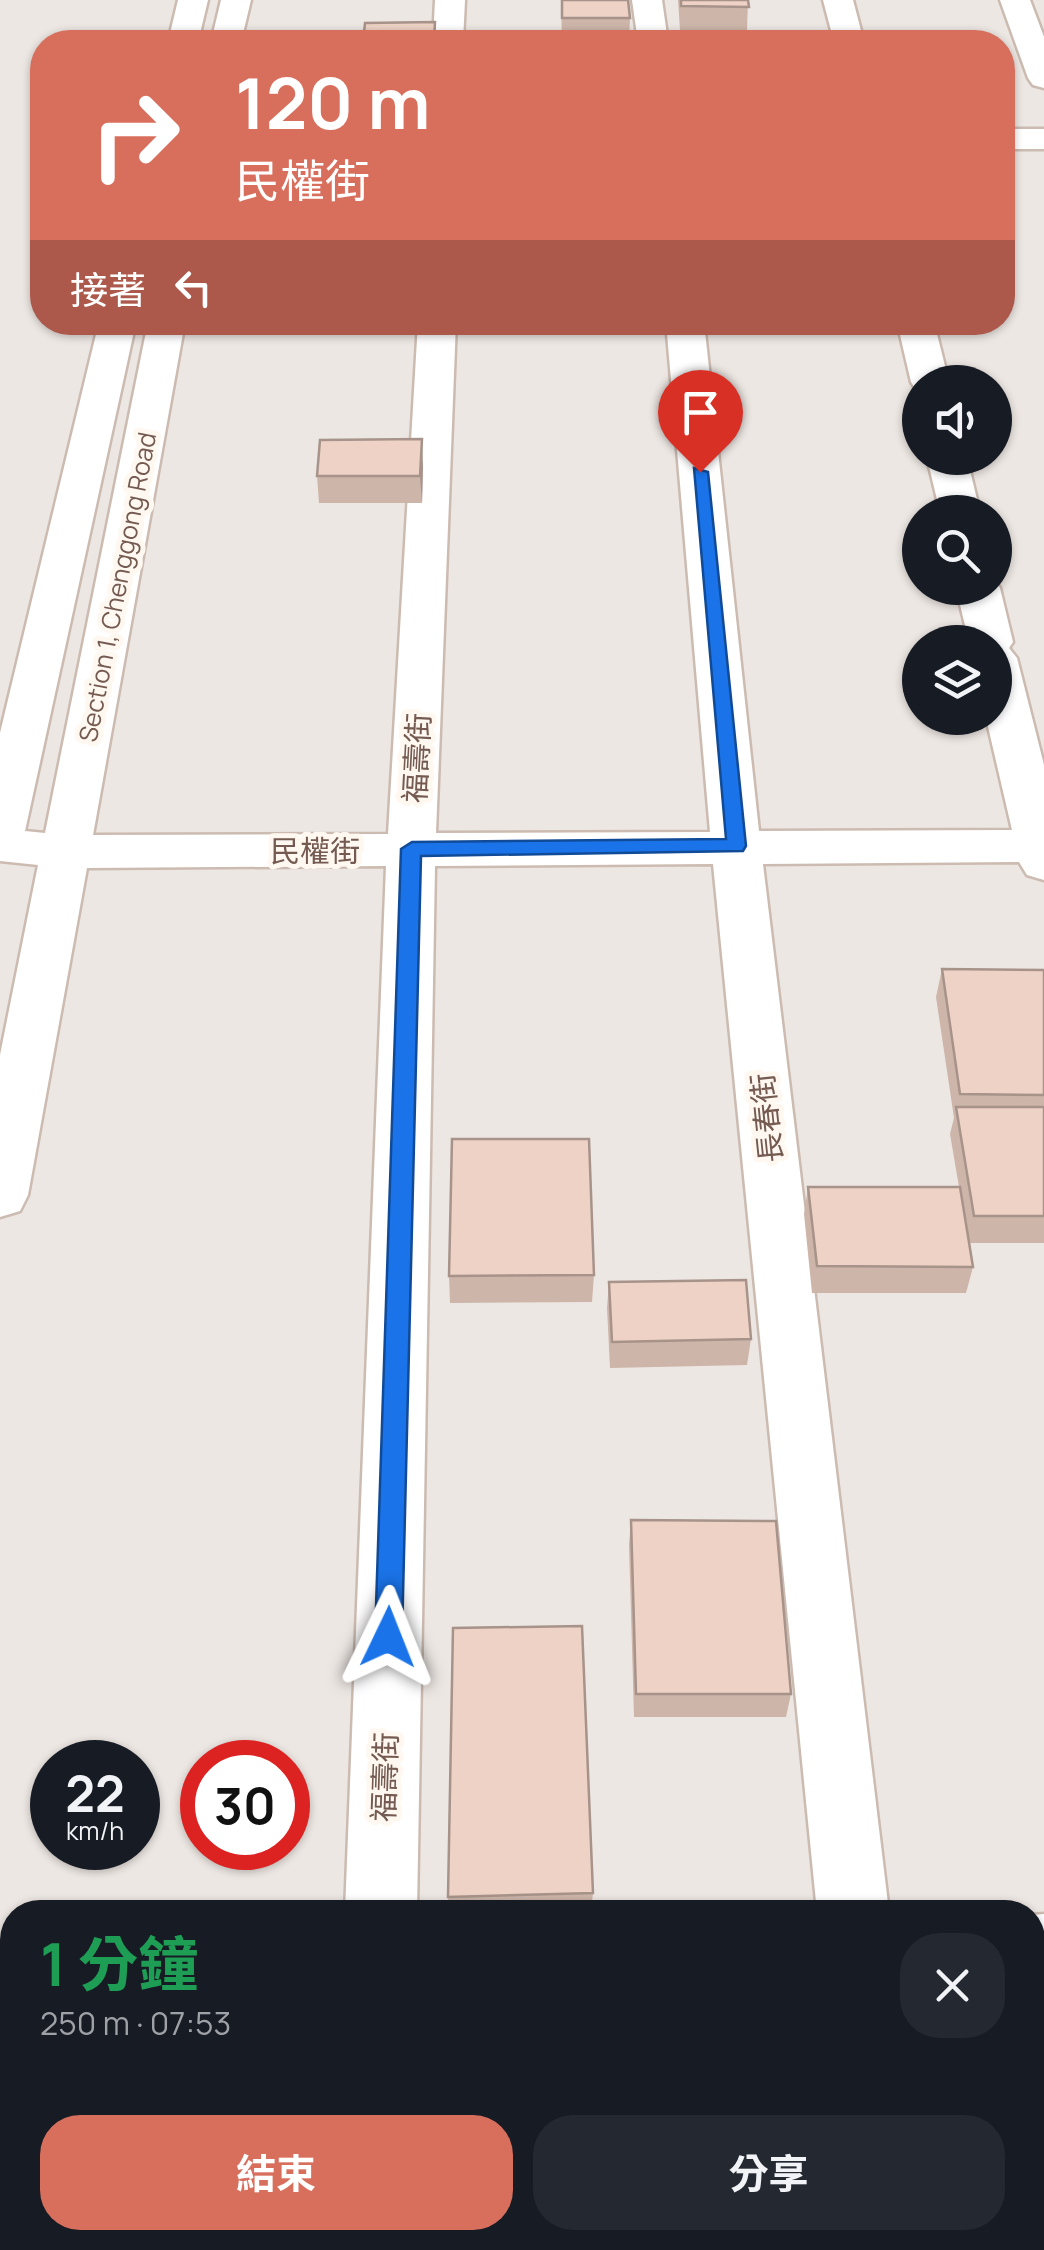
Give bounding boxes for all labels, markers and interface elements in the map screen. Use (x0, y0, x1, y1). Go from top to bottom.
text: 120 m (235, 54, 430, 150)
icon: right (70, 70, 200, 200)
text: 民權街 (235, 149, 370, 211)
icon: left (166, 260, 221, 315)
text: 接著 (70, 263, 146, 315)
map controls (902, 365, 1012, 735)
button: sound (902, 365, 1012, 475)
pin (658, 370, 743, 473)
icon: arrive (673, 385, 728, 440)
street label: Section 1, Chenggong Road (70, 429, 164, 745)
button: search (902, 495, 1012, 605)
button: layers (902, 625, 1012, 735)
street label: 福壽街 (393, 712, 439, 804)
street label: 民權街 (270, 830, 360, 871)
street label: 長春街 (741, 1071, 791, 1165)
position arrow (336, 1585, 440, 1689)
street label: 福壽街 (362, 1731, 406, 1823)
speed limit sign: 30 (180, 1740, 310, 1870)
text: 22 (65, 1759, 125, 1827)
text: km/h (66, 1813, 124, 1848)
text: 1 分鐘 (40, 1922, 198, 2004)
button: close (900, 1933, 1005, 2038)
text: 250 m · 07:53 (40, 2001, 231, 2045)
button: 結束 (40, 2115, 513, 2230)
button: 分享 (533, 2115, 1005, 2230)

